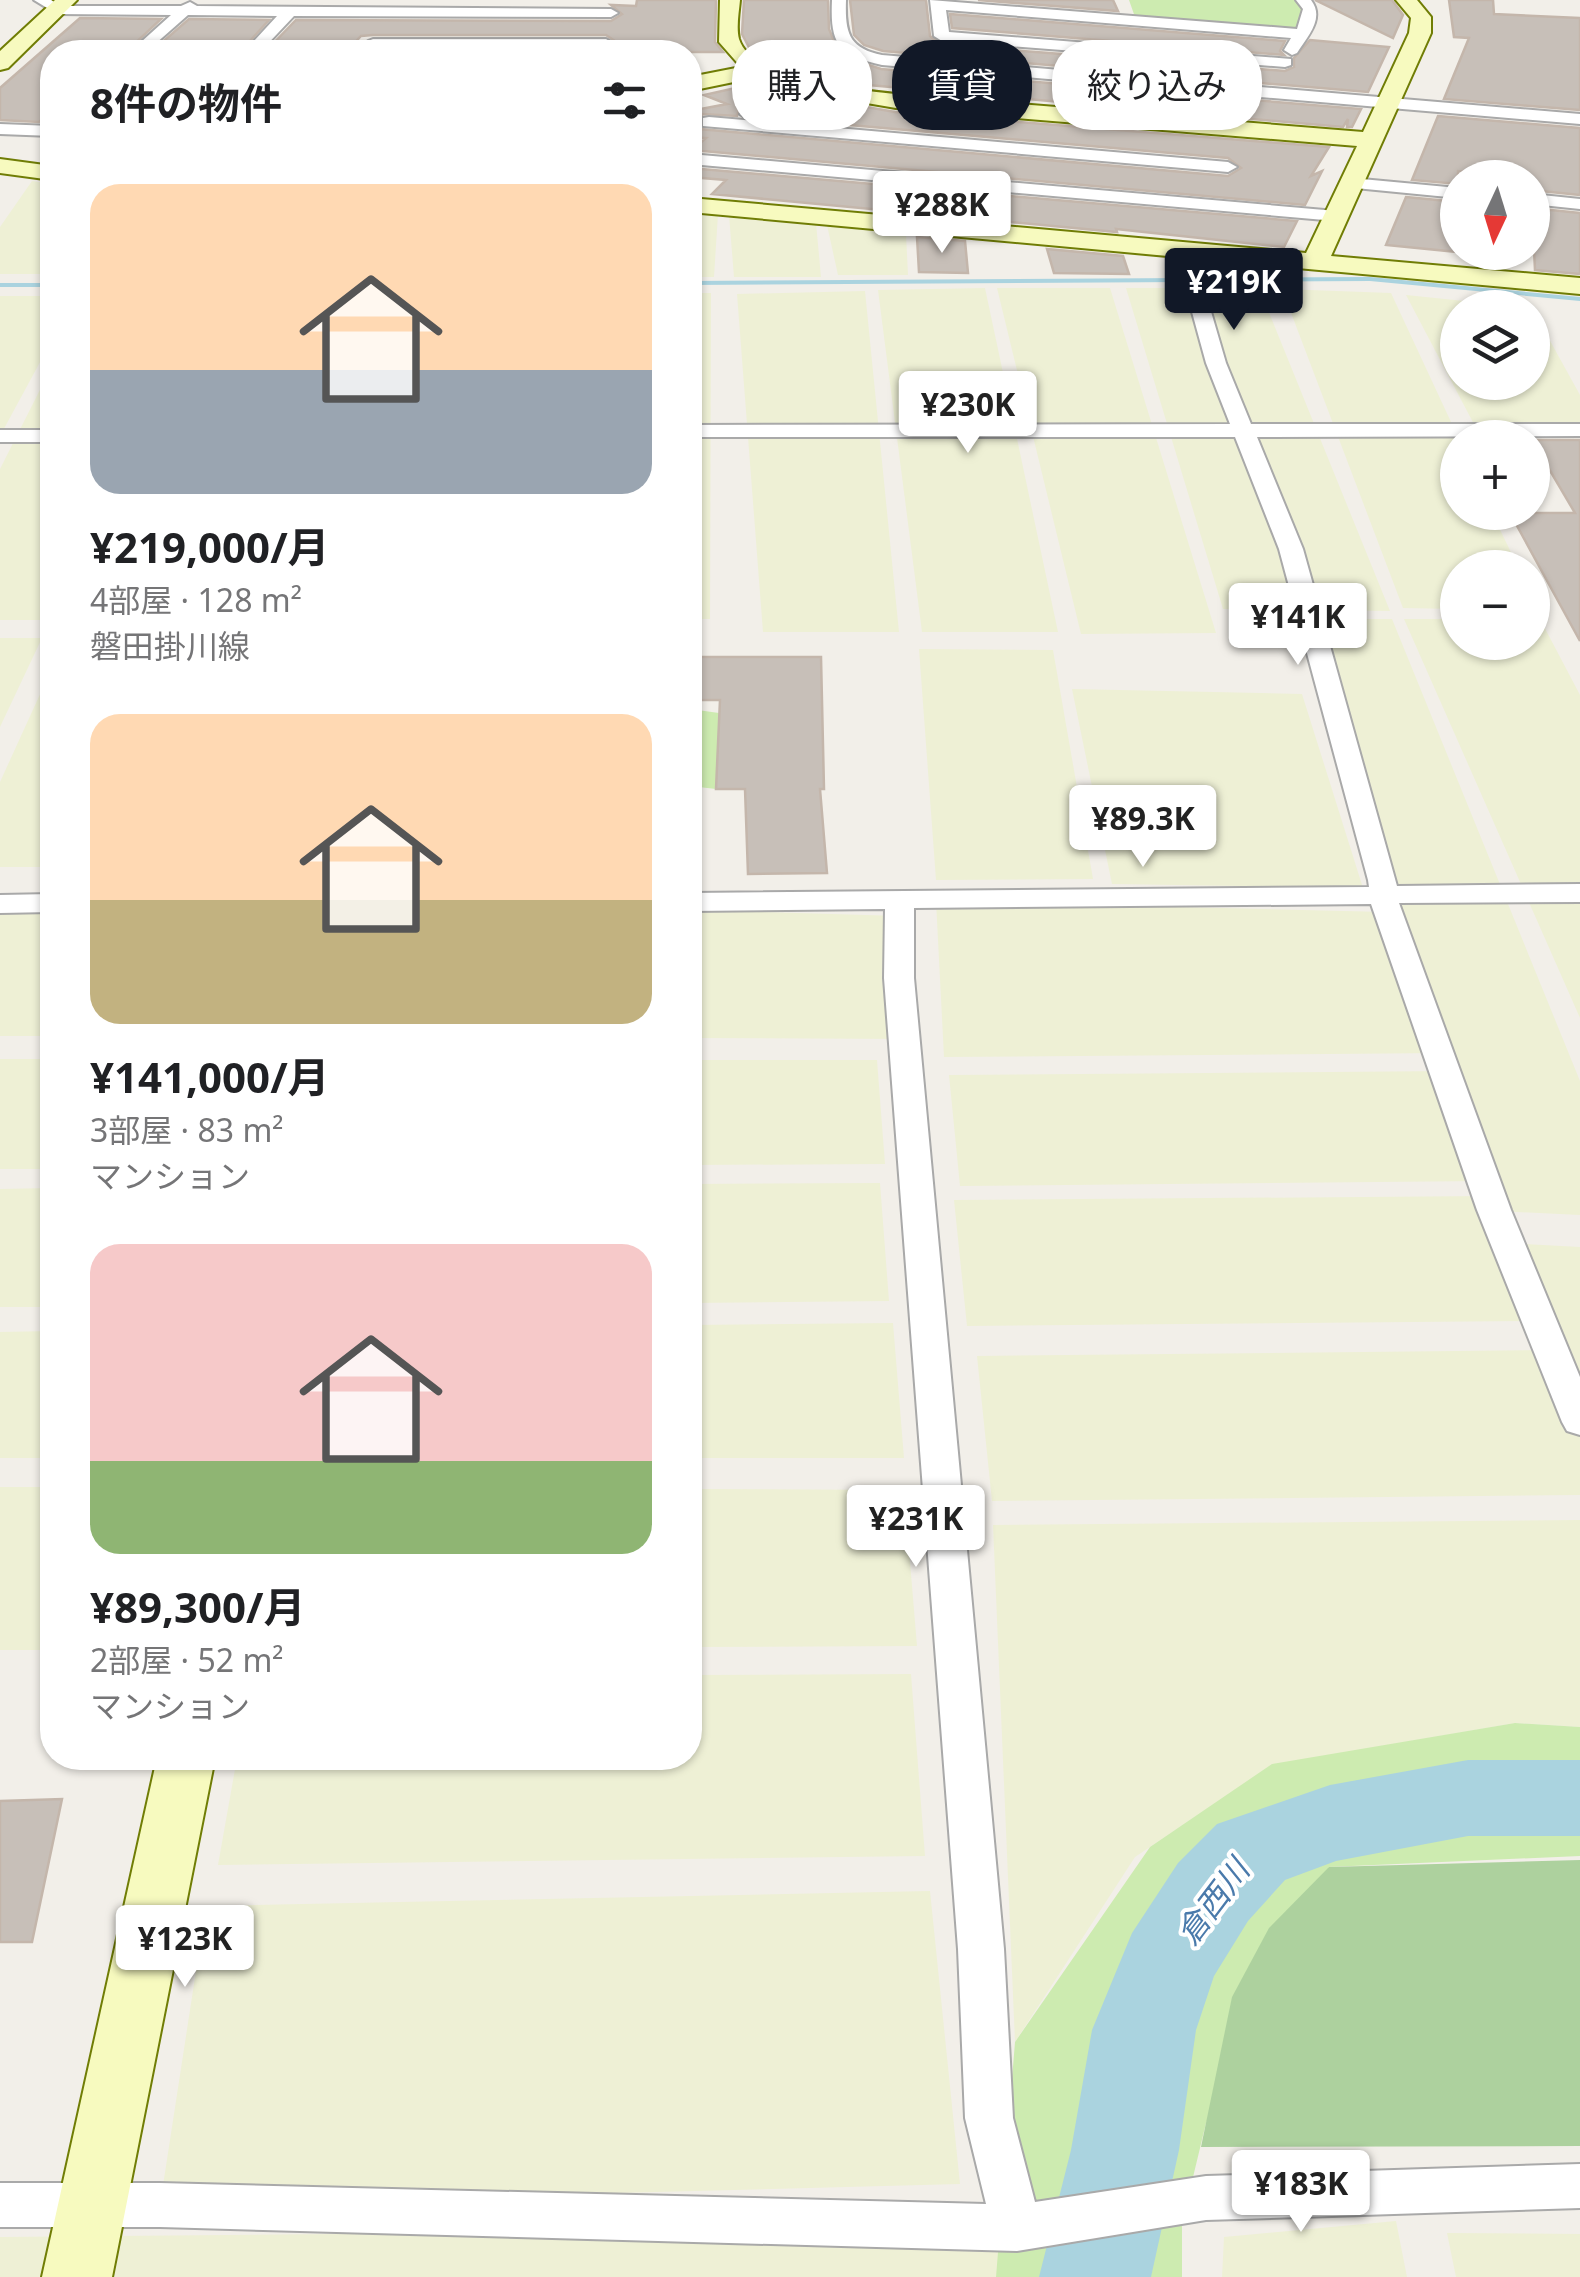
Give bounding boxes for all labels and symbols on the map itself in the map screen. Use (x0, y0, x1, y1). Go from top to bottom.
north arrow (1440, 160, 1550, 270)
pin: ¥288K (872, 171, 1012, 256)
pin: ¥219K (1164, 248, 1304, 333)
pin: ¥230K (898, 371, 1038, 456)
pin: ¥141K (1228, 583, 1368, 668)
pin: ¥89.3K (1062, 785, 1224, 870)
pin: ¥231K (846, 1485, 986, 1570)
water label: 倉西川 (1166, 1847, 1260, 1952)
pin: ¥123K (115, 1905, 255, 1990)
pin: ¥183K (1231, 2150, 1371, 2235)

